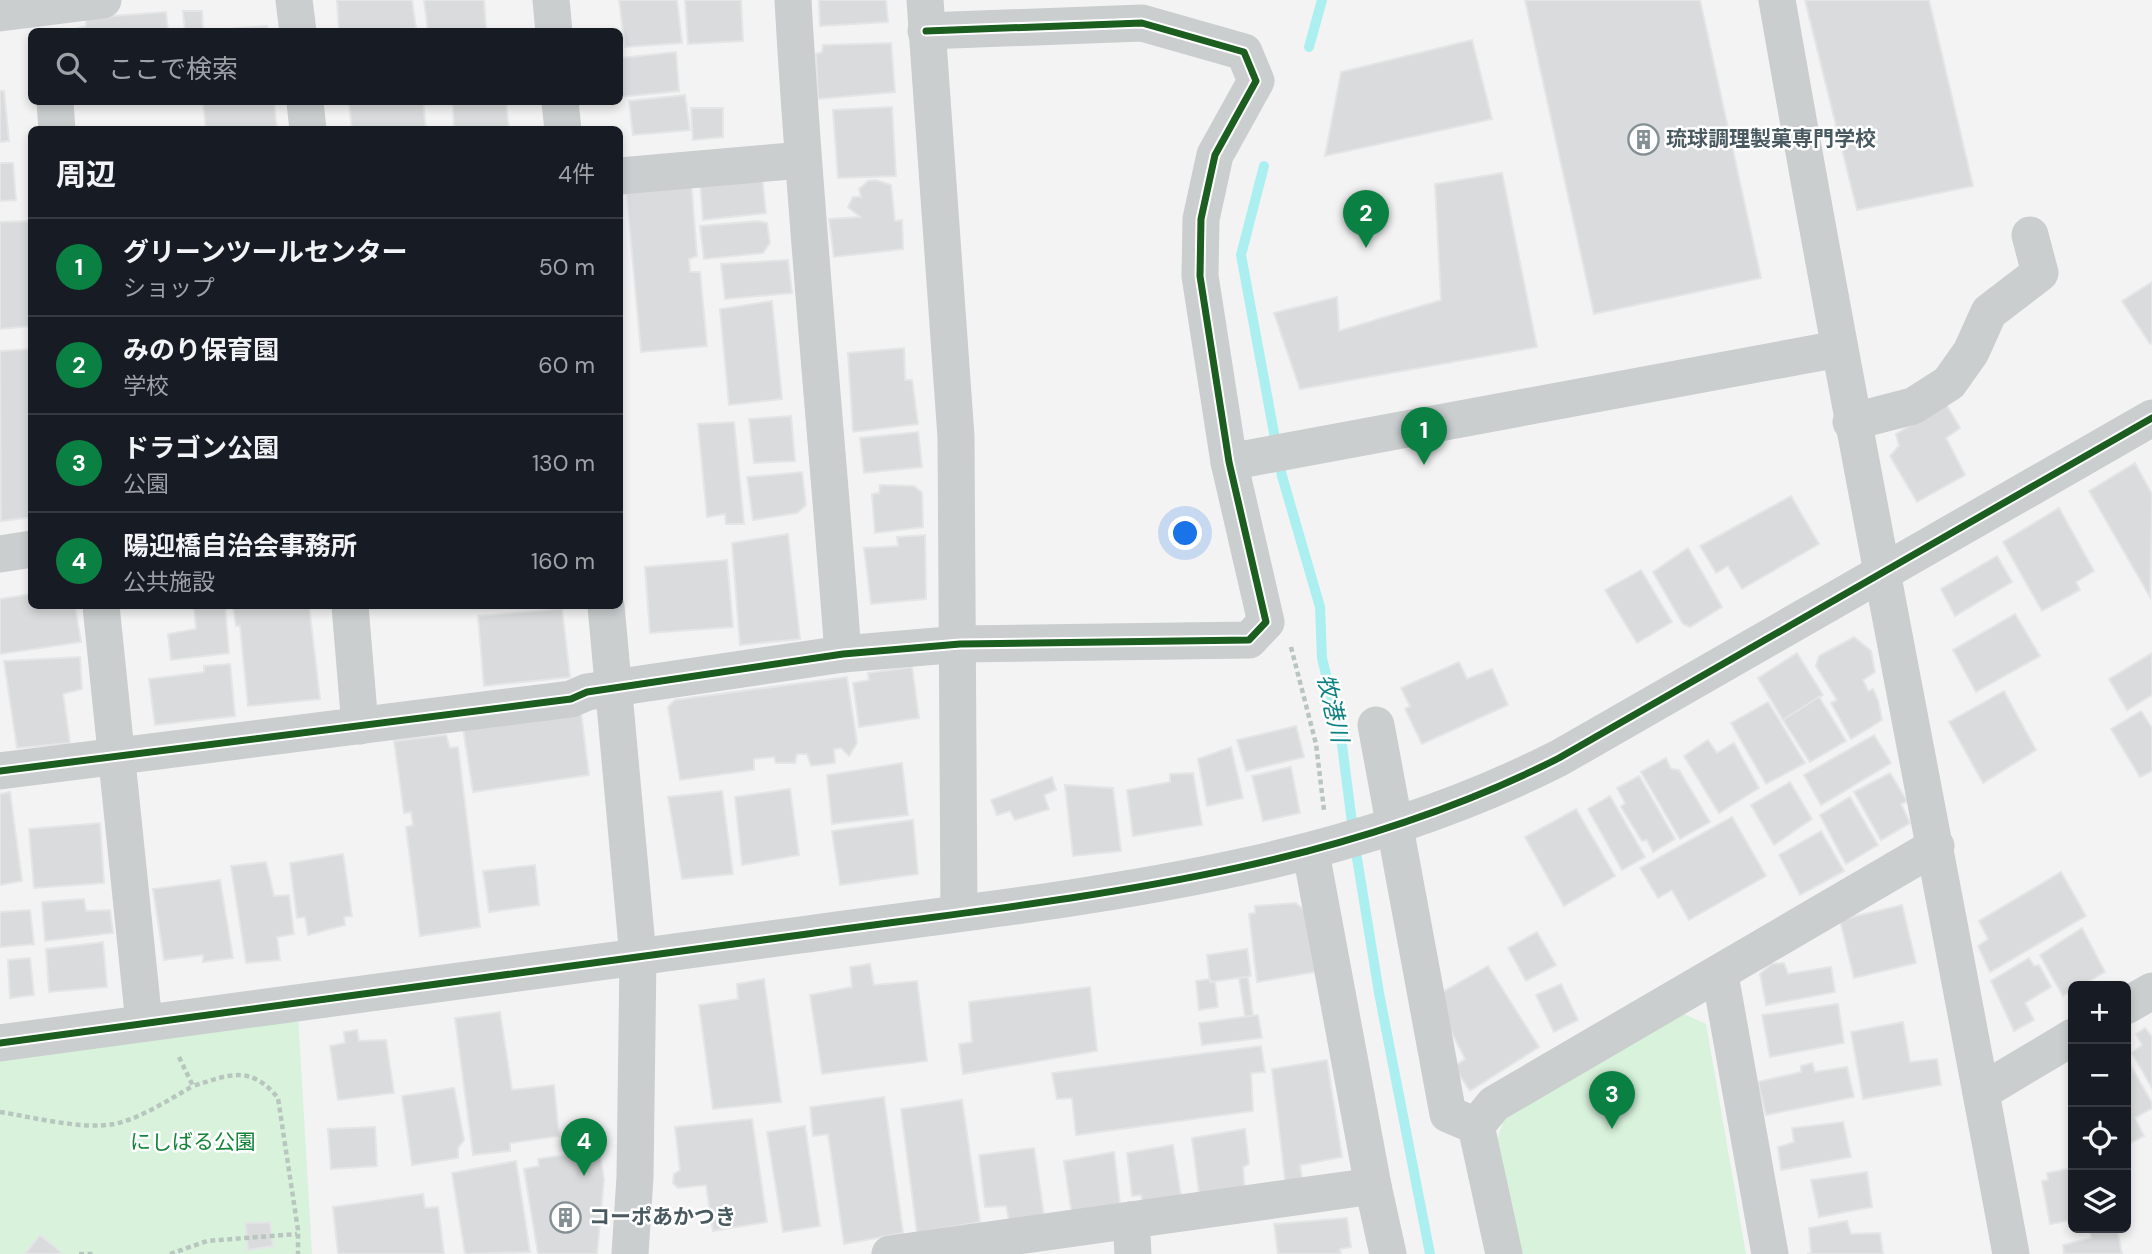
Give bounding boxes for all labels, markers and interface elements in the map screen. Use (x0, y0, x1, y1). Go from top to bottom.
search box (28, 28, 623, 105)
icon: search (52, 48, 90, 86)
text: ここで検索 (108, 52, 238, 86)
building icon: 琉球調理製菓専門学校 (1626, 122, 1660, 156)
place label: 琉球調理製菓専門学校 (1666, 125, 1876, 153)
text: 周辺 (56, 155, 116, 194)
text: 4件 (558, 159, 595, 189)
pin: 2 (1343, 190, 1389, 248)
text: グリーンツールセンター (123, 235, 408, 269)
text: 1 (75, 252, 83, 282)
text: 50 m (539, 252, 595, 282)
text: ショップ (123, 273, 215, 303)
text: みのり保育園 (123, 333, 279, 367)
text: 2 (72, 350, 86, 380)
text: 60 m (538, 350, 595, 380)
text: 学校 (123, 371, 169, 401)
pin: 1 (1401, 407, 1447, 465)
text: ドラゴン公園 (123, 431, 279, 465)
text: 3 (72, 448, 86, 478)
text: 130 m (532, 448, 595, 478)
text: 公園 (123, 469, 169, 499)
your location (1168, 516, 1202, 550)
text: 陽迎橋自治会事務所 (123, 529, 357, 563)
text: 4 (72, 546, 86, 576)
text: 160 m (531, 546, 595, 576)
text: 公共施設 (123, 567, 215, 597)
water label: 牧港川 (1311, 671, 1356, 748)
map controls (2068, 981, 2131, 1233)
button: + (2068, 981, 2131, 1044)
button: − (2068, 1044, 2131, 1107)
pin: 3 (1589, 1071, 1635, 1129)
button: locate (2068, 1107, 2131, 1170)
pin: 4 (561, 1118, 607, 1176)
park label: にしばる公園 (130, 1128, 256, 1156)
button: layers (2068, 1170, 2131, 1233)
building icon: コーポあかつき (549, 1200, 583, 1234)
place label: コーポあかつき (589, 1203, 736, 1231)

